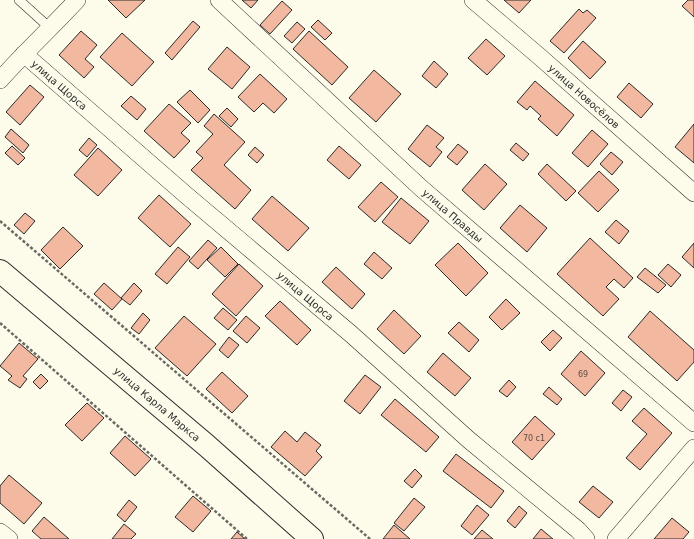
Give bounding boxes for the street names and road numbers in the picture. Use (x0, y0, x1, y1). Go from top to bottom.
street label: улица Щорса (29, 58, 89, 112)
street label: улица Новосёлов (546, 62, 622, 131)
street label: улица Правды (420, 187, 485, 245)
street label: улица Щорса (275, 269, 335, 323)
street label: улица Карла Маркса (112, 365, 202, 444)

